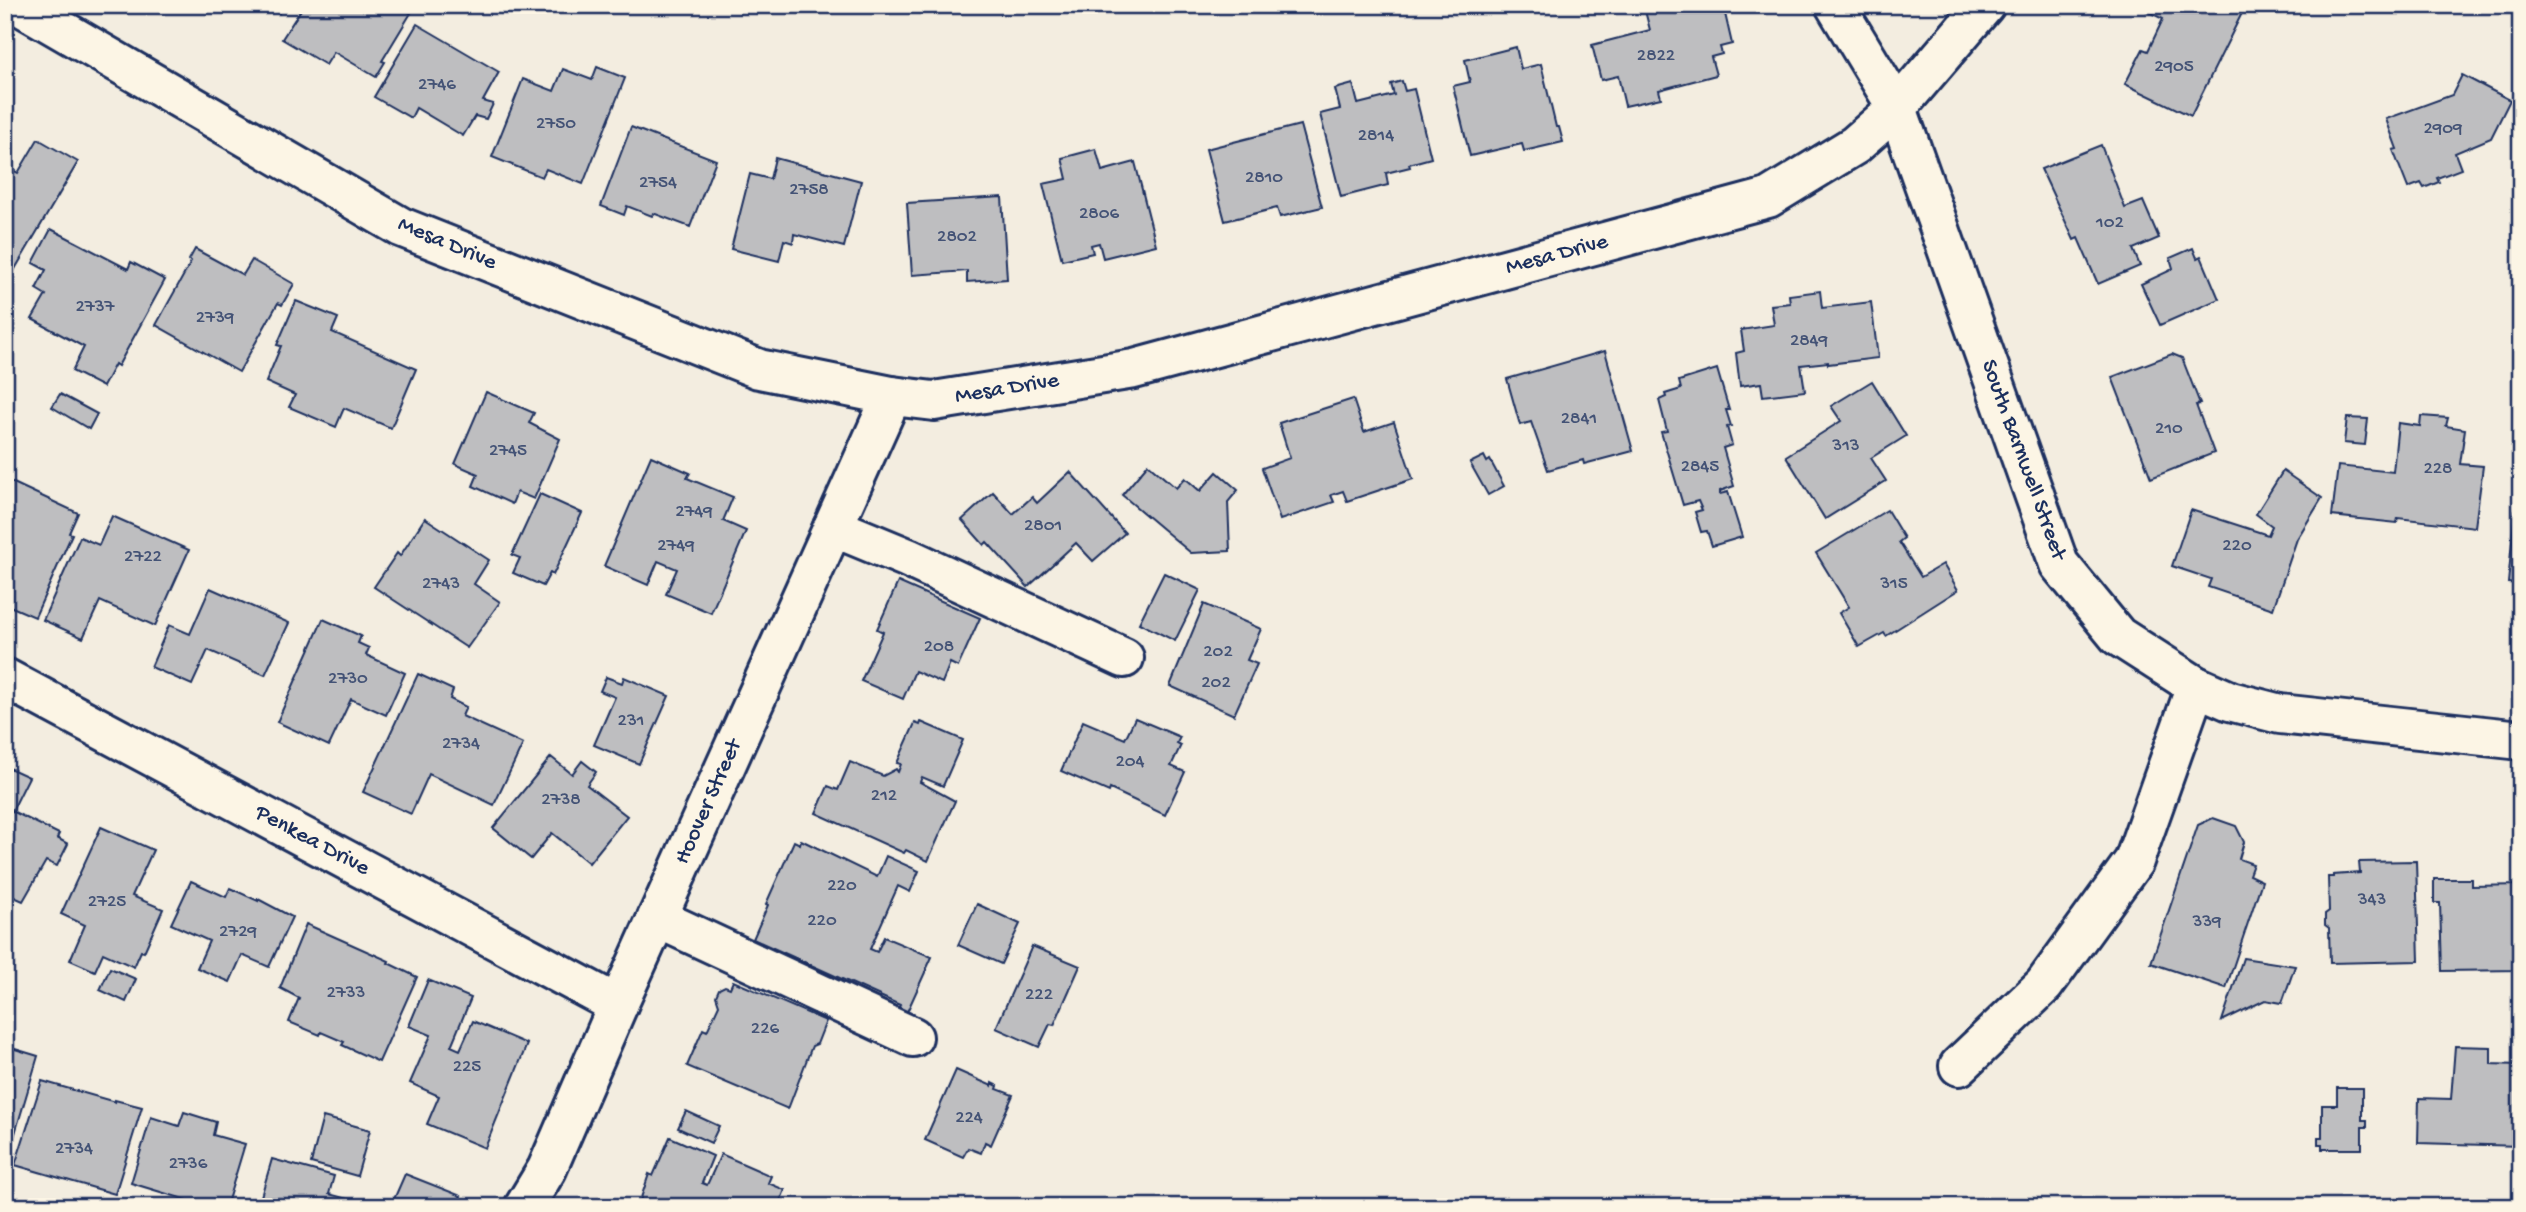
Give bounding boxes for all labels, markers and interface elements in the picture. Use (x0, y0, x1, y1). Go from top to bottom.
house number: 2822 (1637, 45, 1675, 68)
house number: 2905 (2154, 56, 2194, 79)
house number: 2746 (418, 74, 456, 97)
house number: 2750 (536, 113, 576, 136)
house number: 2909 (2423, 118, 2463, 141)
house number: 2814 (1358, 125, 1394, 148)
house number: 2810 (1245, 167, 1283, 190)
house number: 2754 (639, 172, 677, 195)
house number: 2758 (789, 179, 829, 202)
house number: 2806 (1079, 203, 1119, 226)
street label: Mesa Drive (394, 211, 501, 277)
house number: 102 (2095, 212, 2124, 235)
house number: 2802 (937, 226, 977, 249)
street label: Mesa Drive (1503, 228, 1612, 282)
house number: 2737 (76, 296, 116, 319)
house number: 2739 (196, 307, 235, 330)
house number: 2849 (1790, 330, 1829, 353)
street label: South Barnwell Street (1974, 356, 2072, 565)
street label: Mesa Drive (953, 367, 1062, 411)
house number: 2841 (1561, 408, 1597, 431)
house number: 210 (2155, 418, 2183, 441)
house number: 313 (1831, 435, 1860, 458)
house number: 2745 (489, 440, 527, 463)
house number: 2845 (1681, 456, 1719, 479)
house number: 228 (2423, 458, 2453, 481)
house number: 2749 (675, 501, 713, 524)
house number: 2801 (1024, 515, 1062, 538)
house number: 2749 (657, 535, 695, 558)
house number: 220 (2222, 535, 2252, 558)
house number: 2722 (124, 546, 162, 569)
house number: 2743 (422, 573, 460, 596)
house number: 315 (1879, 573, 1908, 596)
house number: 208 (924, 636, 954, 659)
house number: 202 (1203, 641, 1233, 664)
house number: 2730 (328, 668, 368, 691)
house number: 202 (1201, 672, 1231, 695)
house number: 231 (618, 710, 644, 733)
house number: 2734 (442, 733, 480, 756)
street label: Hoover Street (669, 734, 749, 869)
house number: 204 (1115, 751, 1145, 774)
house number: 212 (871, 785, 897, 808)
house number: 2738 (541, 789, 581, 812)
street label: Penkea Drive (249, 799, 375, 883)
house number: 220 (827, 875, 857, 898)
house number: 343 (2357, 889, 2386, 912)
house number: 2725 (88, 891, 126, 914)
house number: 220 (807, 910, 837, 933)
house number: 339 (2191, 911, 2222, 934)
house number: 2729 (219, 921, 257, 944)
house number: 2733 (327, 982, 366, 1005)
house number: 222 (1025, 984, 1053, 1007)
house number: 226 (751, 1018, 779, 1041)
house number: 225 (453, 1056, 481, 1079)
house number: 224 (955, 1107, 983, 1130)
house number: 2734 (55, 1138, 93, 1161)
house number: 2736 (169, 1153, 208, 1176)

